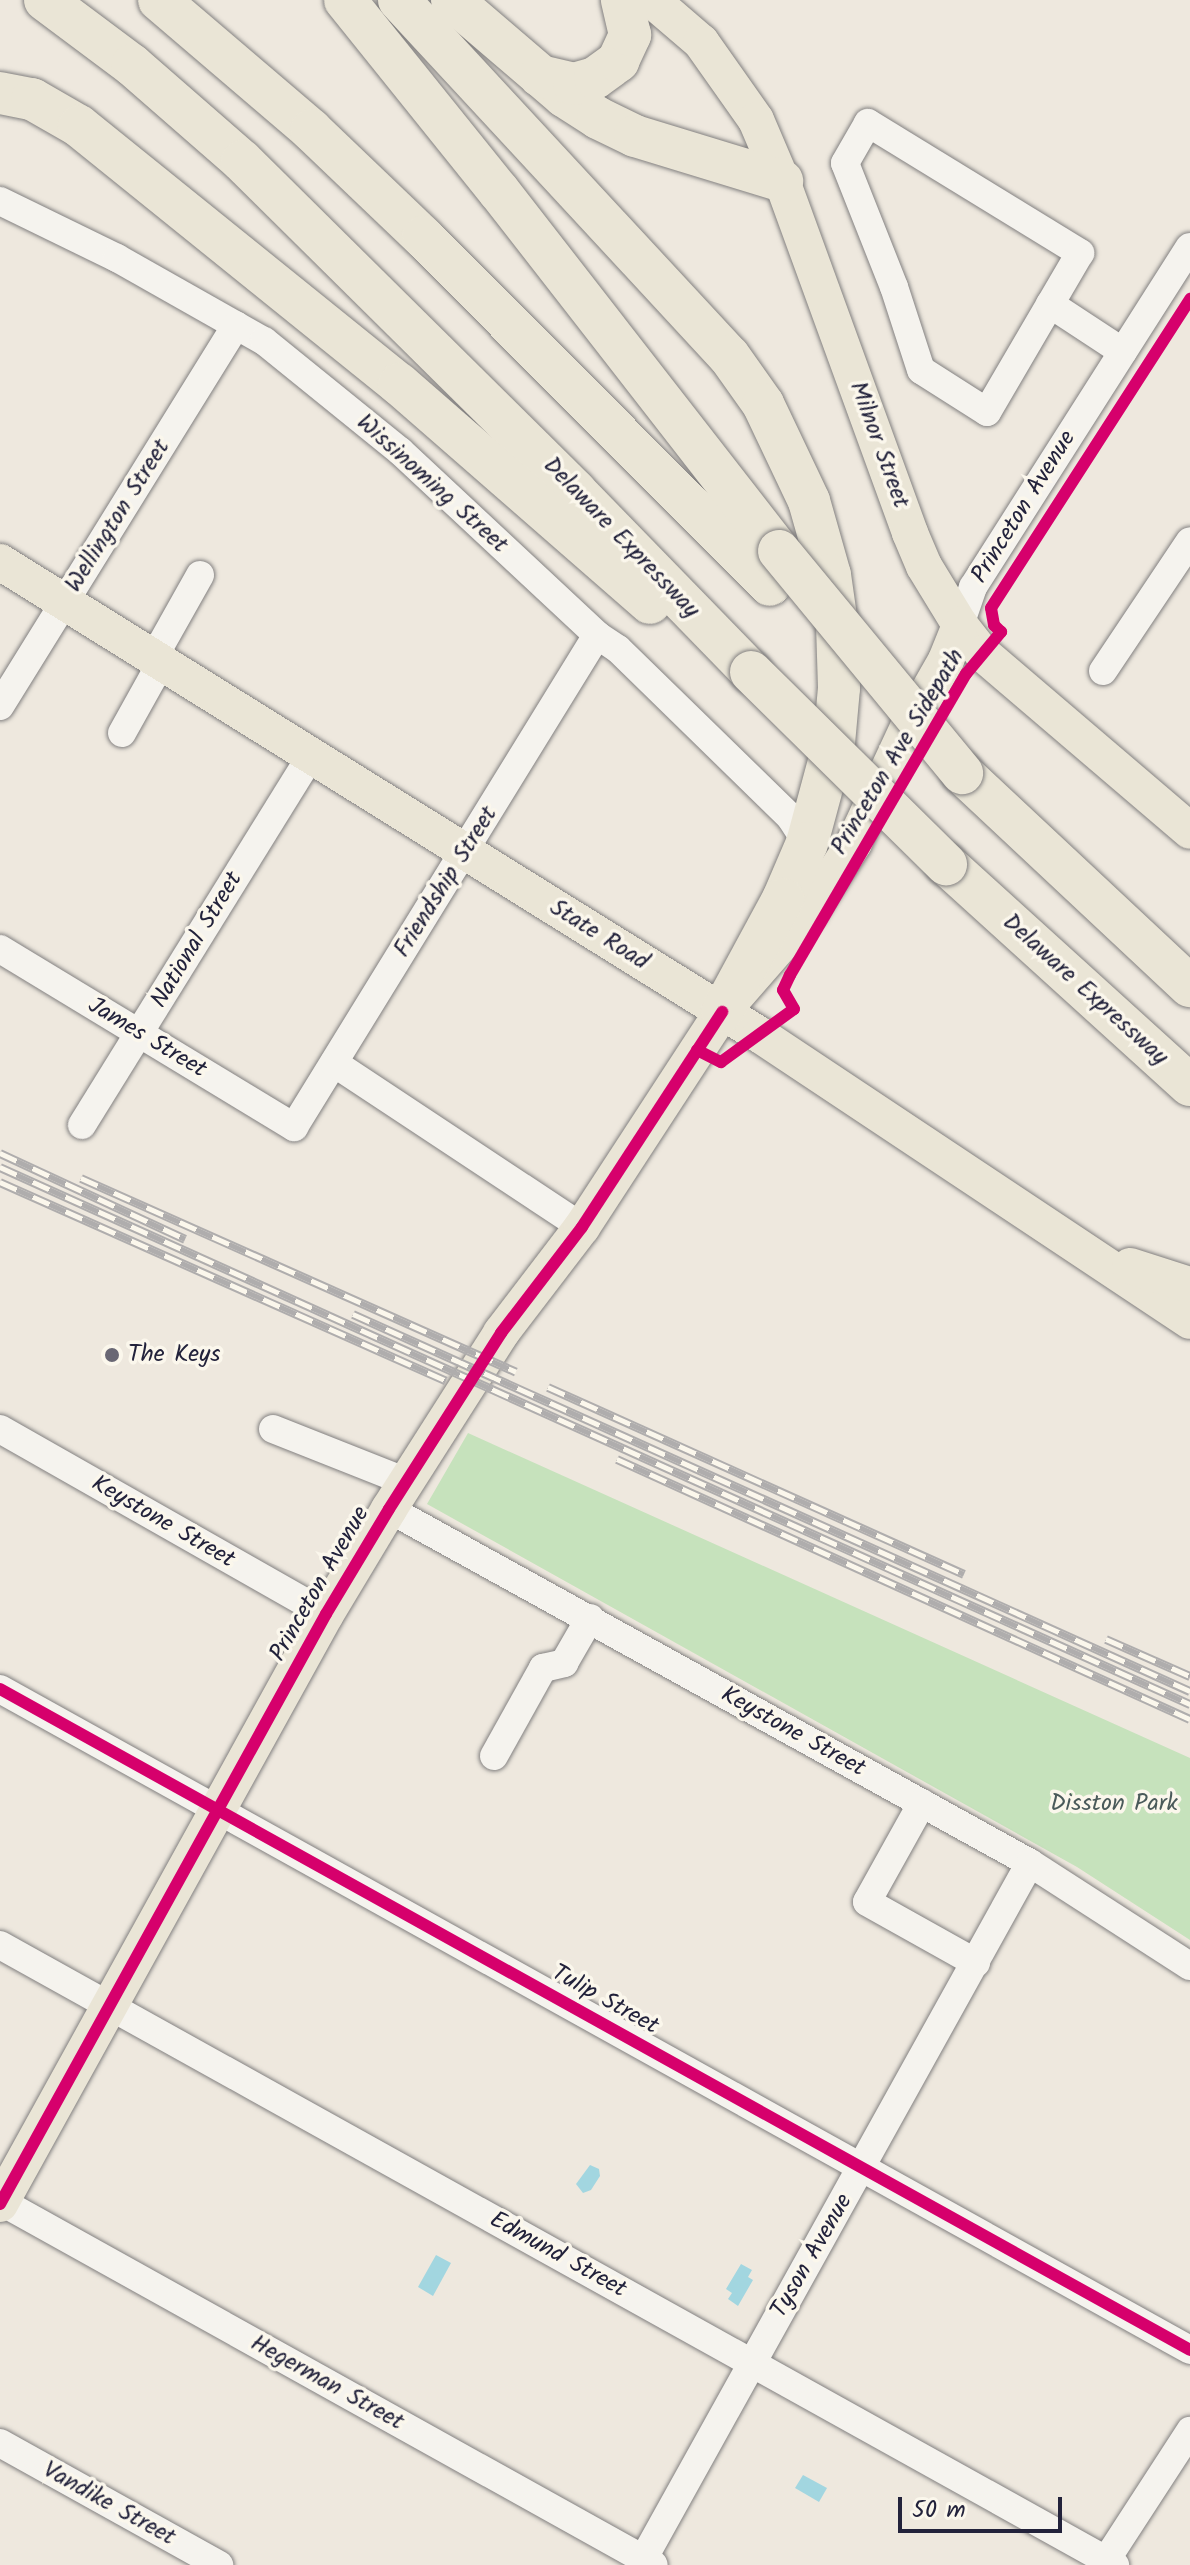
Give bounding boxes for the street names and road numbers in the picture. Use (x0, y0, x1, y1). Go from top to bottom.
street label: Milnor Street (843, 378, 915, 512)
street label: Wissinoming Street (350, 408, 514, 560)
street label: Princeton Avenue (966, 426, 1082, 588)
street label: Wellington Street (60, 434, 176, 598)
street label: Delaware Expressway (537, 451, 705, 625)
street label: Princeton Ave Sidepath (825, 644, 971, 860)
street label: Friendship Street (388, 801, 504, 963)
street label: National Street (145, 867, 249, 1013)
street label: State Road (544, 893, 654, 977)
street label: Delaware Expressway (996, 908, 1174, 1072)
street label: James Street (83, 991, 211, 1085)
street label: Keystone Street (86, 1469, 240, 1575)
street label: Princeton Avenue (264, 1501, 376, 1667)
street label: Keystone Street (716, 1680, 870, 1784)
street label: Tulip Street (546, 1959, 664, 2041)
street label: Tyson Avenue (765, 2189, 859, 2323)
street label: Edmund Street (485, 2206, 631, 2304)
street label: Hegerman Street (245, 2329, 409, 2437)
street label: Vandike Street (38, 2456, 180, 2552)

